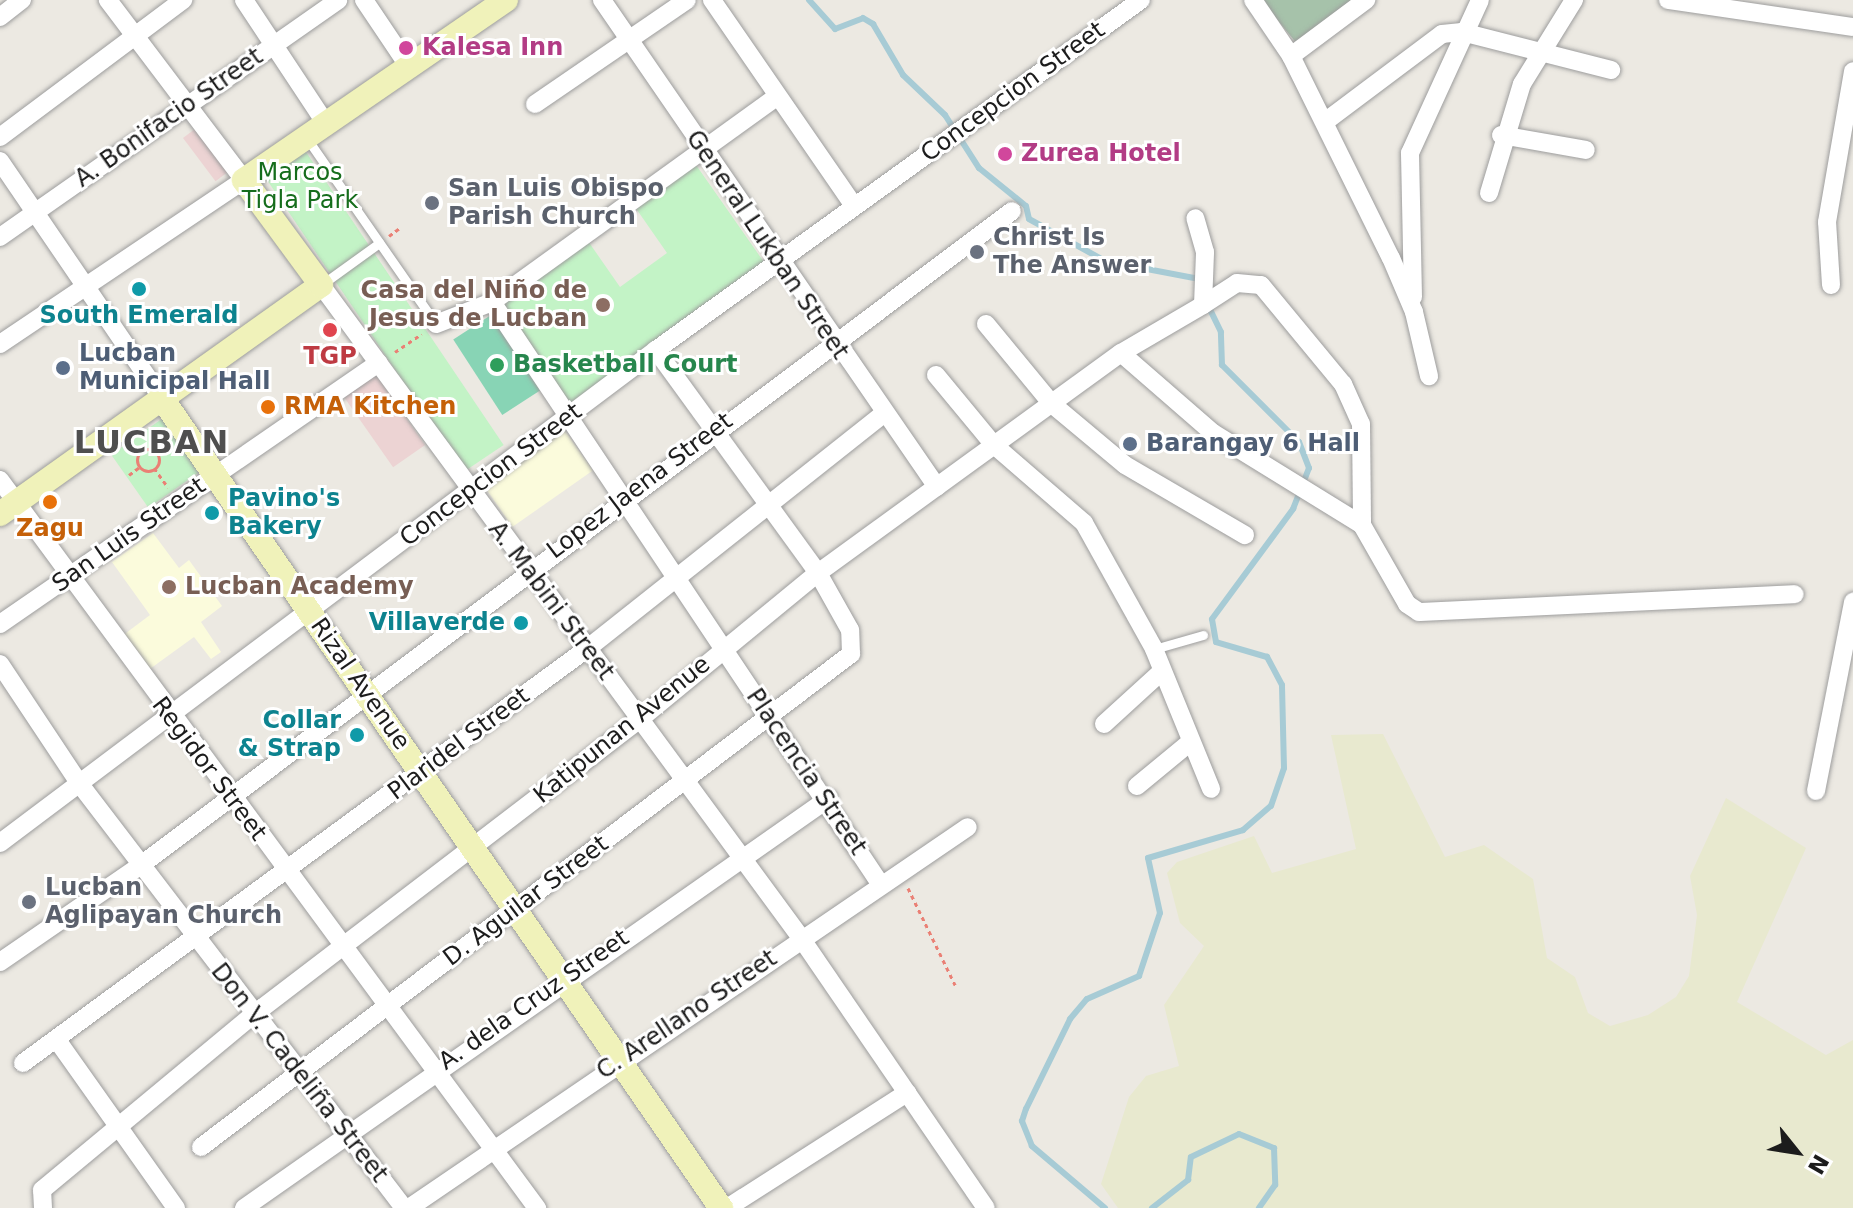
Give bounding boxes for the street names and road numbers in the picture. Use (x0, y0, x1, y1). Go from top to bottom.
street label: Concepcion Street (915, 16, 1111, 168)
street label: A. Bonifacio Street (70, 42, 268, 194)
street label: General Lukban Street (680, 125, 854, 365)
street label: Concepcion Street (394, 397, 588, 553)
street label: Lopez Jaena Street (542, 407, 738, 565)
street label: San Luis Street (47, 471, 211, 599)
street label: A. Mabini Street (482, 516, 620, 686)
street label: Rizal Avenue (304, 613, 416, 755)
street label: Katipunan Avenue (528, 650, 716, 810)
street label: Plaridel Street (383, 681, 535, 807)
street label: Placencia Street (740, 683, 872, 861)
street label: Regidor Street (146, 691, 272, 847)
street label: D. Aguilar Street (438, 830, 614, 972)
street label: A. dela Cruz Street (433, 924, 635, 1076)
street label: C. Arellano Street (591, 944, 783, 1086)
street label: Don V. Cadeliña Street (205, 958, 393, 1188)

